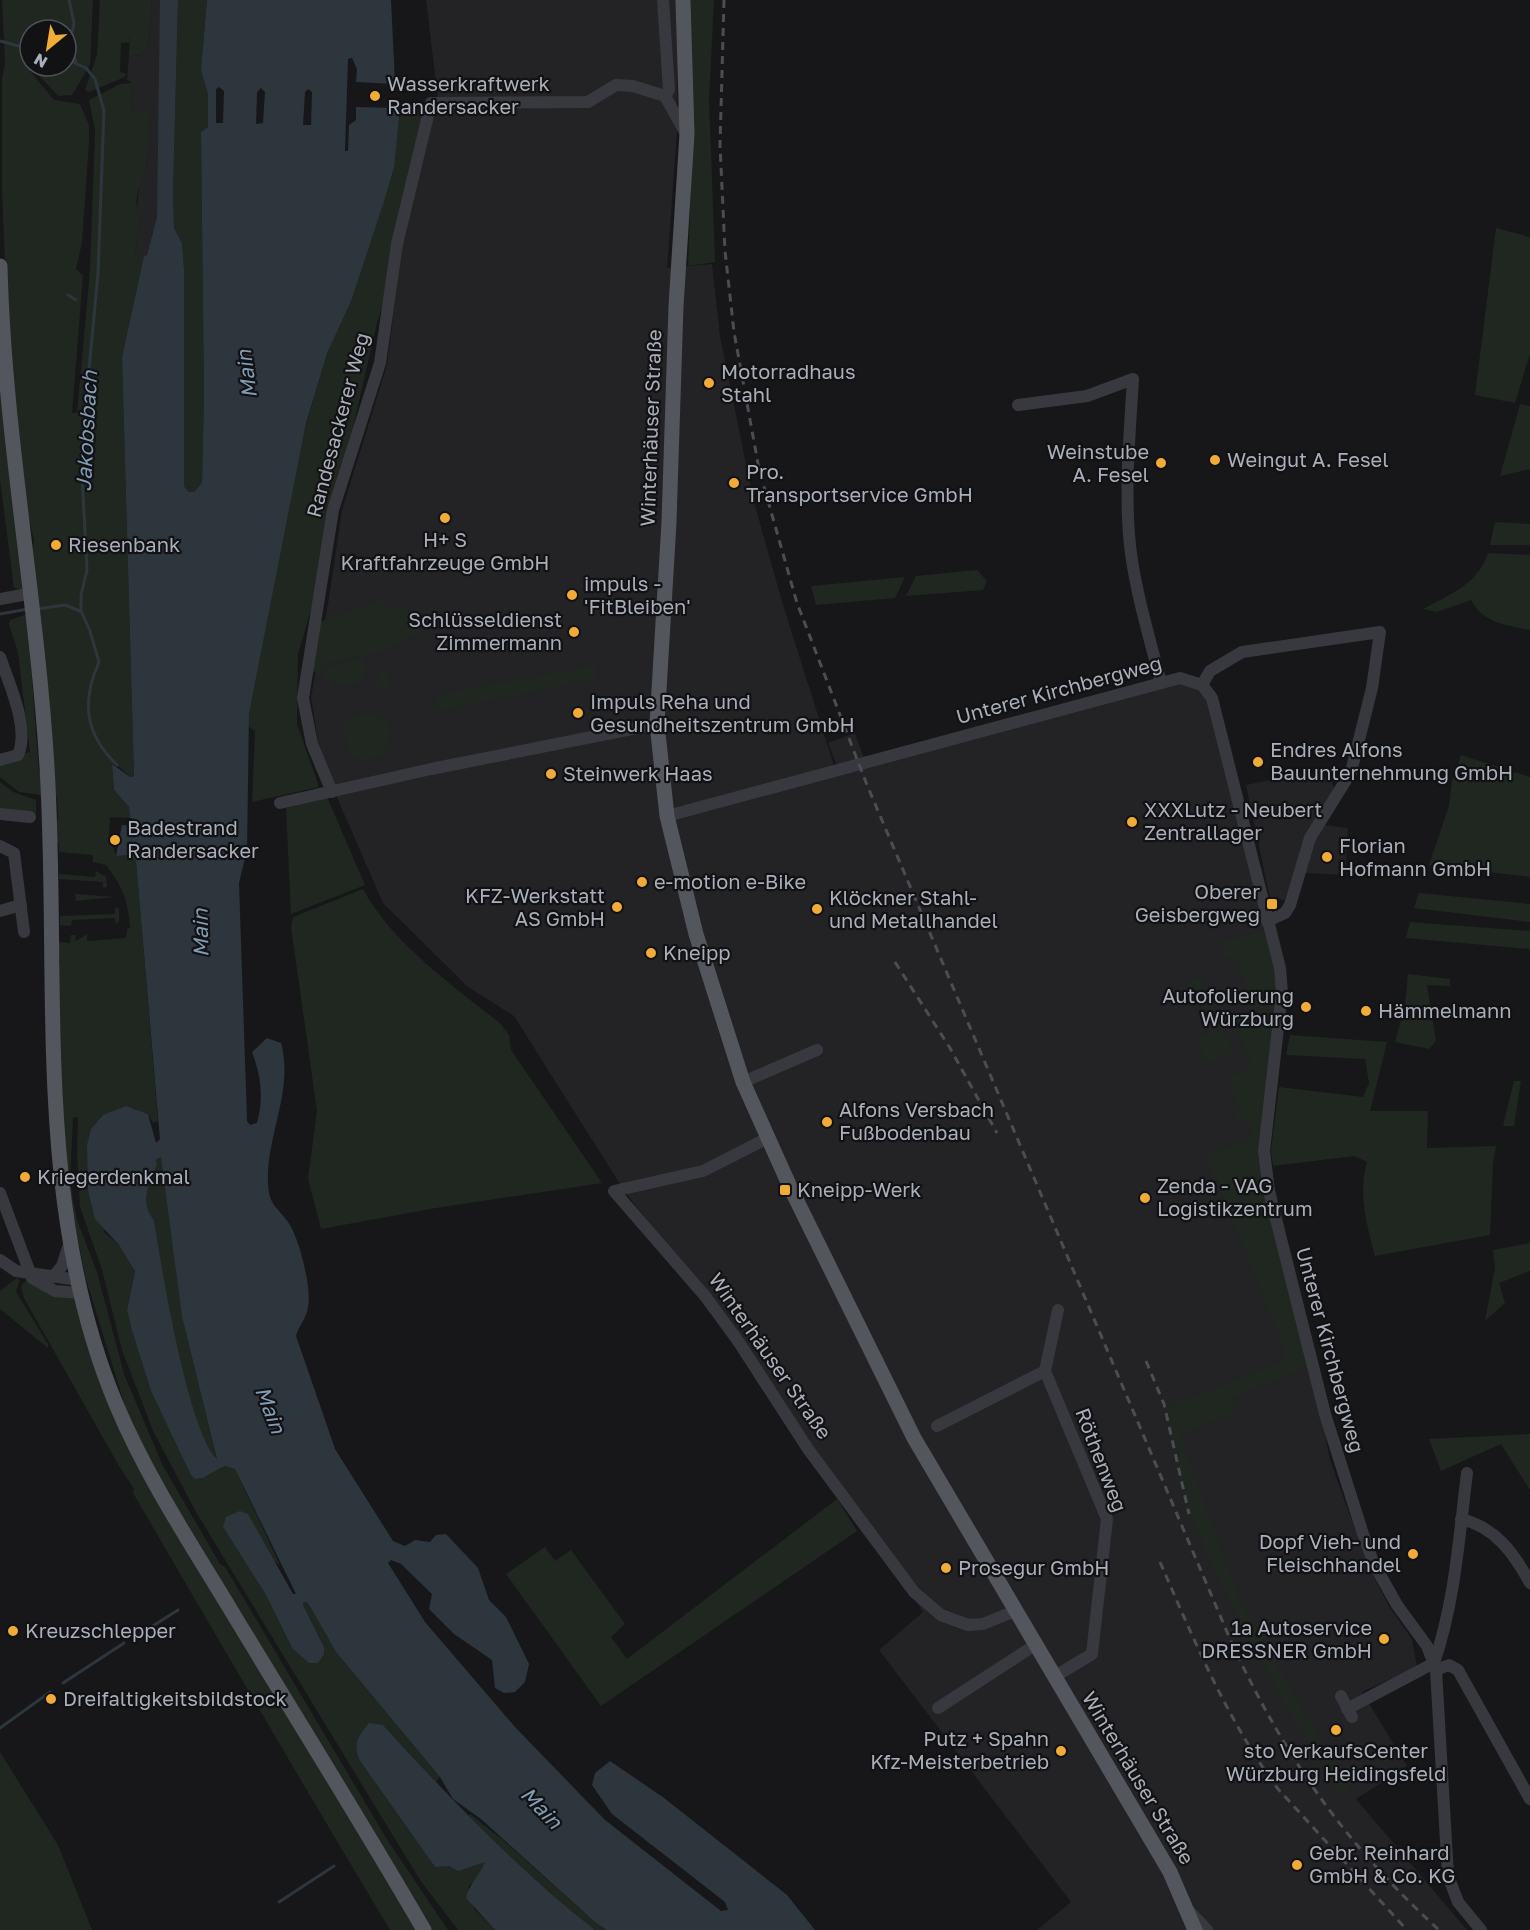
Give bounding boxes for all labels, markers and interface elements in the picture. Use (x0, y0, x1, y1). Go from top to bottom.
north arrow (18, 18, 78, 78)
text: N (30, 49, 51, 73)
place label: Wasserkraftwerk Randersacker (387, 71, 550, 118)
marker: Wasserkraftwerk Randersacker (368, 89, 382, 103)
street label: Winterhäuser Straße (635, 329, 665, 527)
street label: Randesackerer Weg (301, 330, 373, 520)
water label: Main (230, 347, 262, 400)
place label: Motorradhaus Stahl (721, 359, 856, 406)
water label: Jakobsbach (70, 369, 102, 492)
marker: Motorradhaus Stahl (702, 376, 716, 390)
place label: Weinstube A. Fesel (1047, 439, 1149, 486)
place label: Weingut A. Fesel (1227, 447, 1389, 471)
marker: Weingut A. Fesel (1208, 453, 1222, 467)
marker: Weinstube A. Fesel (1154, 456, 1168, 470)
place label: Pro. Transportservice GmbH (746, 459, 973, 506)
marker: Pro. Transportservice GmbH (727, 476, 741, 490)
marker: H+ S Kraftfahrzeuge GmbH (438, 511, 452, 525)
place label: H+ S Kraftfahrzeuge GmbH (341, 527, 549, 574)
place label: Riesenbank (68, 532, 180, 556)
marker: Riesenbank (49, 538, 63, 552)
place label: impuls - 'FitBleiben' (584, 571, 691, 618)
marker: impuls - 'FitBleiben' (565, 588, 579, 602)
place label: Schlüsseldienst Zimmermann (408, 607, 562, 654)
marker: Schlüsseldienst Zimmermann (567, 625, 581, 639)
street label: Unterer Kirchbergweg (953, 650, 1164, 728)
place label: Impuls Reha und Gesundheitszentrum GmbH (590, 689, 855, 736)
marker: Impuls Reha und Gesundheitszentrum GmbH (571, 706, 585, 720)
place label: Endres Alfons Bauunternehmung GmbH (1270, 737, 1513, 784)
marker: Endres Alfons Bauunternehmung GmbH (1251, 755, 1265, 769)
place label: Steinwerk Haas (563, 761, 713, 785)
marker: Steinwerk Haas (544, 767, 558, 781)
place label: XXXLutz - Neubert Zentrallager (1144, 797, 1322, 844)
place label: Badestrand Randersacker (127, 815, 259, 862)
marker: XXXLutz - Neubert Zentrallager (1125, 815, 1139, 829)
marker: Badestrand Randersacker (108, 833, 122, 847)
place label: Florian Hofmann GmbH (1339, 833, 1491, 880)
marker: Florian Hofmann GmbH (1320, 850, 1334, 864)
place label: e-motion e-Bike (654, 869, 806, 893)
marker: e-motion e-Bike (635, 875, 649, 889)
place label: Oberer Geisbergweg (1135, 879, 1260, 926)
place label: KFZ-Werkstatt AS GmbH (465, 883, 605, 930)
place label: Klöckner Stahl- und Metallhandel (829, 885, 998, 932)
marker: Oberer Geisbergweg (1265, 897, 1279, 911)
marker: KFZ-Werkstatt AS GmbH (610, 900, 624, 914)
marker: Klöckner Stahl- und Metallhandel (810, 902, 824, 916)
water label: Main (187, 907, 213, 957)
place label: Kneipp (663, 940, 731, 964)
marker: Kneipp (644, 946, 658, 960)
place label: Autofolierung Würzburg (1162, 983, 1294, 1030)
place label: Hämmelmann (1378, 998, 1512, 1022)
marker: Autofolierung Würzburg (1299, 1000, 1313, 1014)
marker: Hämmelmann (1359, 1004, 1373, 1018)
place label: Alfons Versbach Fußbodenbau (839, 1097, 994, 1144)
marker: Alfons Versbach Fußbodenbau (820, 1115, 834, 1129)
place label: Kriegerdenkmal (37, 1164, 190, 1188)
marker: Kriegerdenkmal (18, 1170, 32, 1184)
place label: Zenda - VAG Logistikzentrum (1157, 1173, 1313, 1220)
place label: Kneipp-Werk (797, 1177, 921, 1201)
marker: Kneipp-Werk (778, 1183, 792, 1197)
marker: Zenda - VAG Logistikzentrum (1138, 1191, 1152, 1205)
street label: Unterer Kirchbergweg (1292, 1244, 1370, 1455)
street label: Winterhäuser Straße (704, 1268, 837, 1443)
water label: Main (250, 1382, 292, 1438)
street label: Röthenweg (1071, 1404, 1133, 1515)
place label: Dopf Vieh- und Fleischhandel (1259, 1529, 1401, 1576)
marker: Dopf Vieh- und Fleischhandel (1406, 1547, 1420, 1561)
place label: Prosegur GmbH (958, 1555, 1109, 1579)
marker: Prosegur GmbH (939, 1561, 953, 1575)
place label: 1a Autoservice DRESSNER GmbH (1201, 1615, 1372, 1662)
place label: Kreuzschlepper (25, 1618, 176, 1642)
marker: Kreuzschlepper (6, 1624, 20, 1638)
marker: 1a Autoservice DRESSNER GmbH (1377, 1632, 1391, 1646)
place label: Dreifaltigkeitsbildstock (63, 1686, 287, 1710)
street label: Winterhäuser Straße (1078, 1687, 1200, 1868)
marker: Dreifaltigkeitsbildstock (44, 1692, 58, 1706)
marker: sto VerkaufsCenter Würzburg Heidingsfeld (1329, 1723, 1343, 1737)
place label: Putz + Spahn Kfz-Meisterbetrieb (870, 1726, 1049, 1773)
place label: sto VerkaufsCenter Würzburg Heidingsfeld (1226, 1738, 1446, 1785)
marker: Putz + Spahn Kfz-Meisterbetrieb (1054, 1744, 1068, 1758)
water label: Main (516, 1781, 569, 1835)
place label: Gebr. Reinhard GmbH & Co. KG (1309, 1840, 1455, 1887)
marker: Gebr. Reinhard GmbH & Co. KG (1290, 1858, 1304, 1872)

